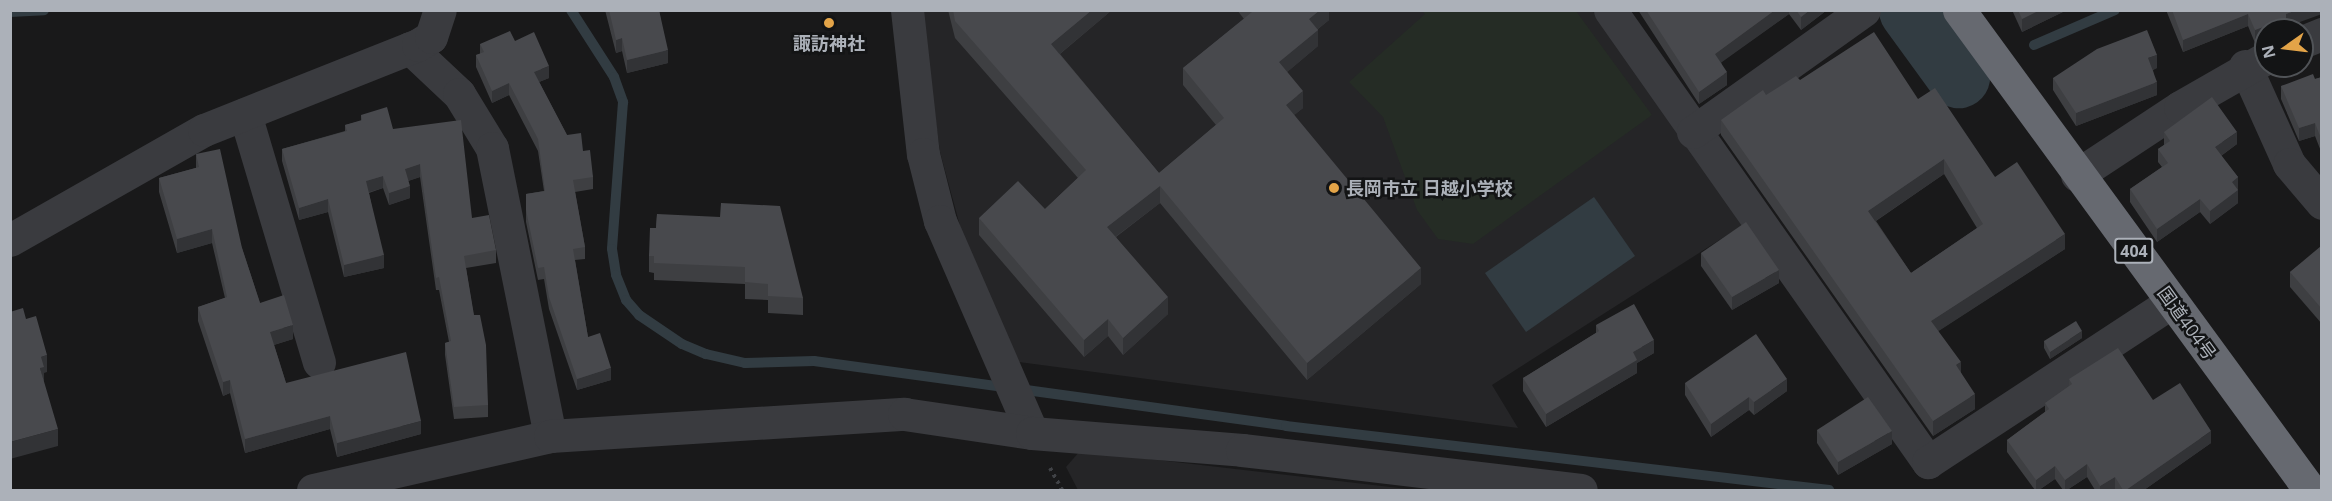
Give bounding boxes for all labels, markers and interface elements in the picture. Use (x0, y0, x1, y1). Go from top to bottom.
marker: 諏訪神社 (822, 16, 836, 30)
north arrow (2254, 18, 2314, 78)
place label: 諏訪神社 (793, 32, 865, 54)
text: N (2256, 43, 2281, 61)
place label: 長岡市立 日越小学校 (1346, 177, 1513, 199)
marker: 長岡市立 日越小学校 (1327, 181, 1341, 195)
road number: 404 (2113, 238, 2155, 264)
street label: 国道404号 (2153, 282, 2221, 364)

